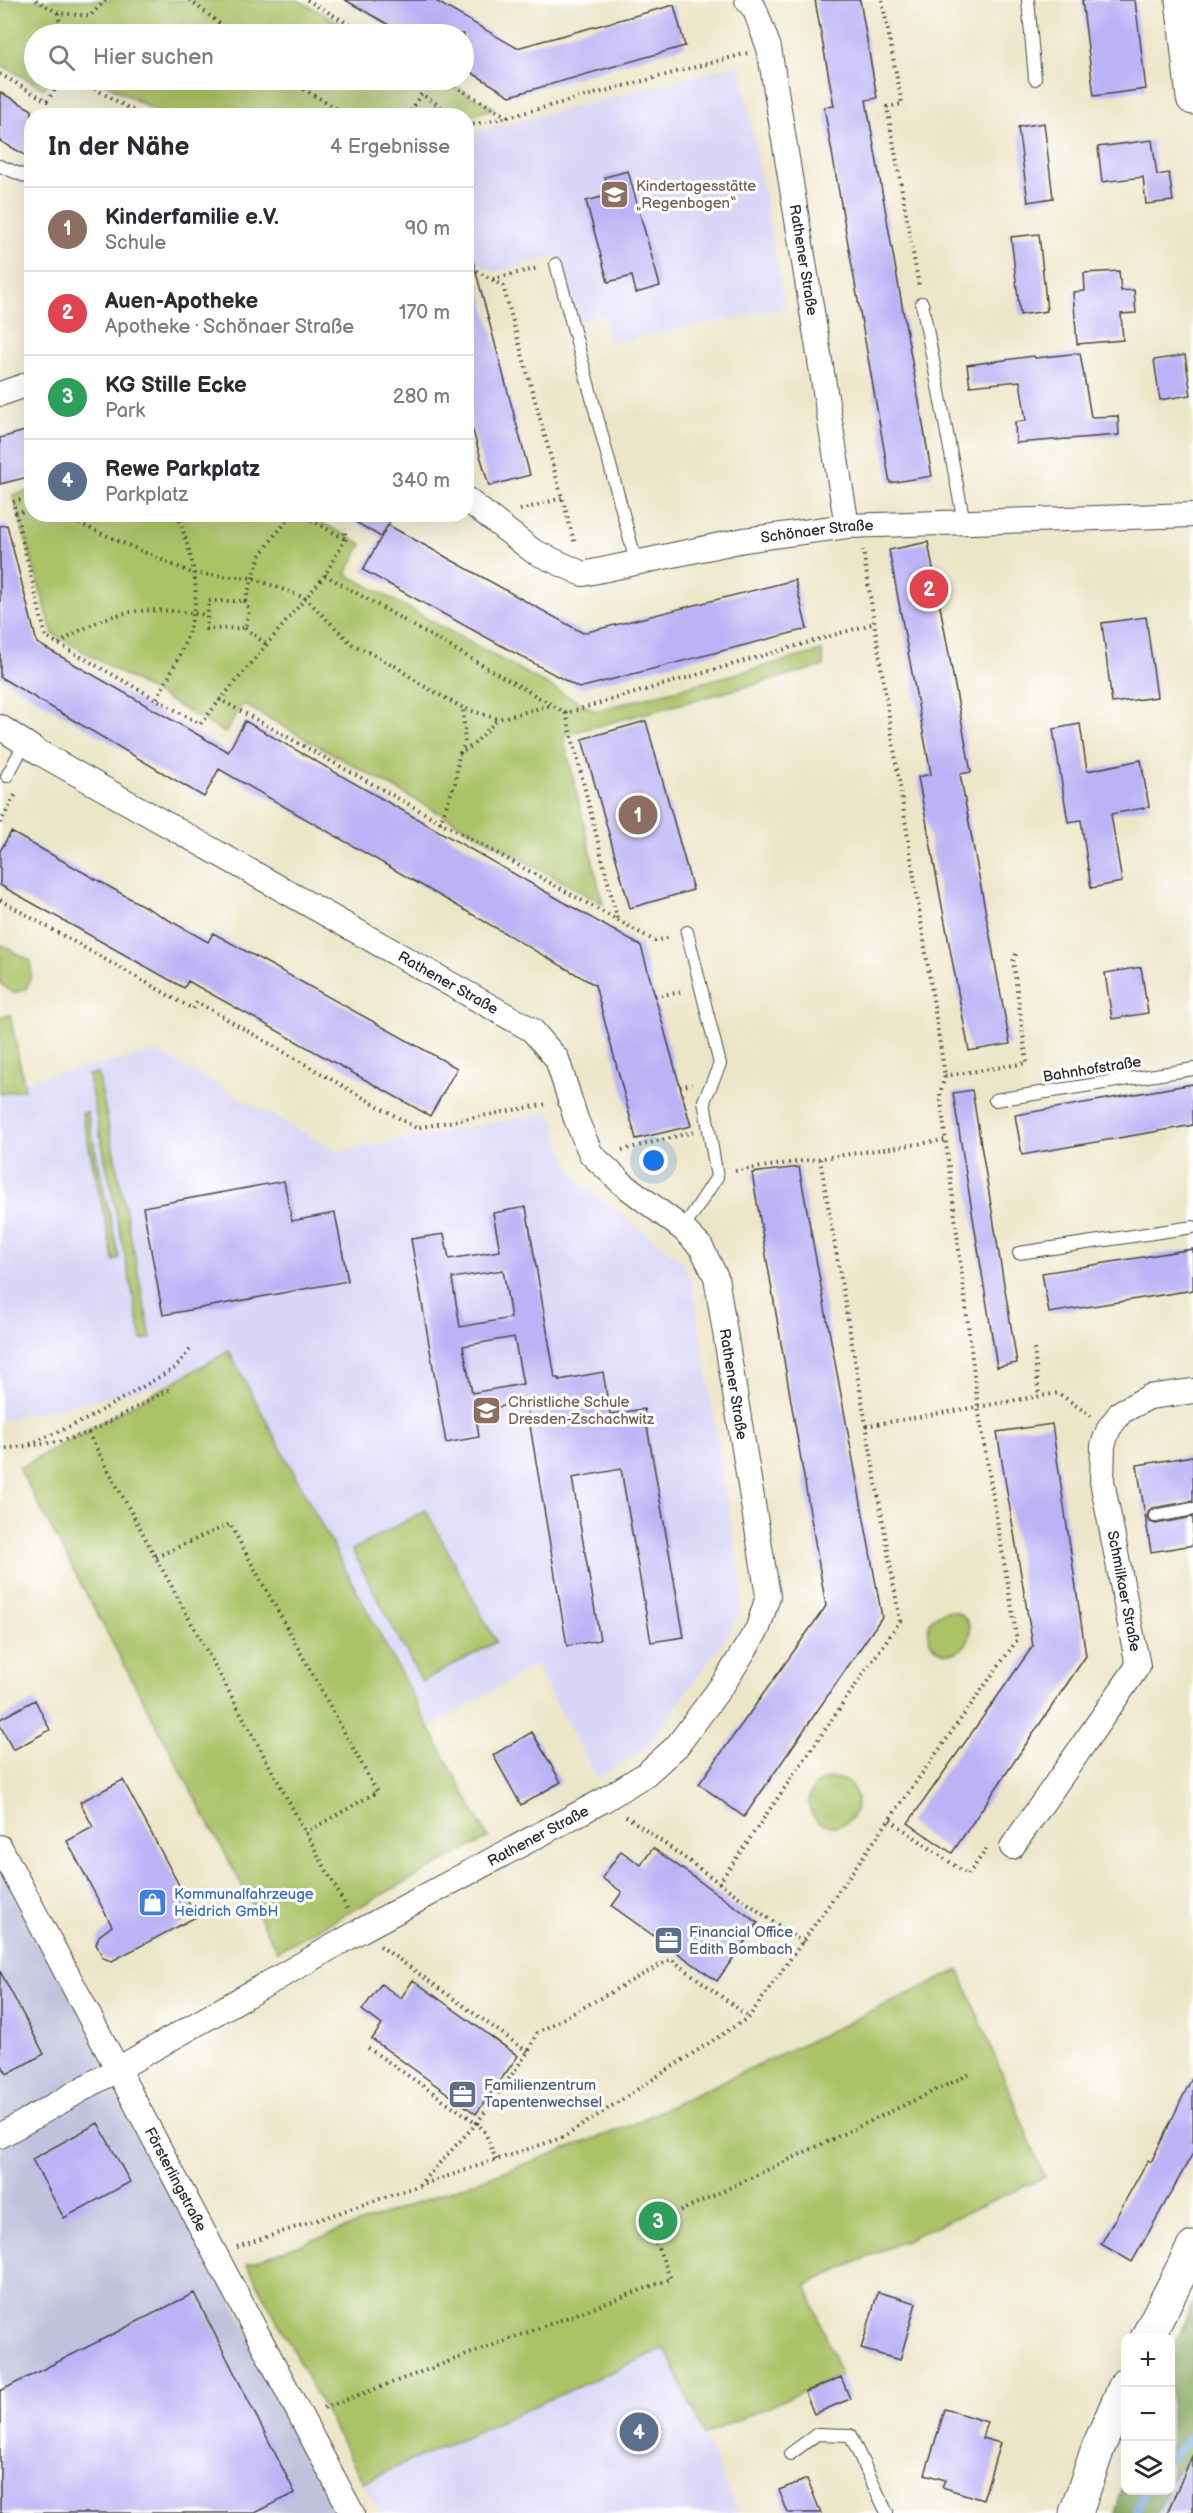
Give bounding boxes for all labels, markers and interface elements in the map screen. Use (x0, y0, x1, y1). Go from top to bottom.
search box (24, 24, 474, 90)
icon: search (45, 41, 78, 74)
text: Hier suchen (93, 44, 214, 71)
text: In der Nähe (48, 132, 190, 163)
text: 4 Ergebnisse (330, 135, 450, 159)
place label: Kindertagesstätte „Regenbogen“ (636, 177, 756, 213)
school or university icon: Kindertagesstätte „Regenbogen“ (599, 179, 631, 211)
street label: Rathener Straße (785, 203, 822, 317)
text: Kinderfamilie e.V. (105, 204, 279, 231)
text: 1 (63, 217, 72, 241)
text: 90 m (405, 217, 450, 241)
text: Schule (105, 231, 166, 255)
text: Auen-Apotheke (105, 288, 258, 315)
text: 2 (62, 301, 73, 325)
text: 170 m (399, 301, 450, 325)
text: Apotheke · Schönaer Straße (105, 315, 354, 339)
text: KG Stille Ecke (105, 372, 247, 399)
text: 3 (62, 385, 73, 409)
text: 280 m (393, 385, 450, 409)
text: Park (105, 399, 145, 423)
text: Rewe Parkplatz (105, 456, 260, 483)
text: 4 (62, 469, 73, 493)
text: 340 m (392, 469, 450, 493)
text: Parkplatz (105, 483, 188, 507)
street label: Schönaer Straße (760, 516, 874, 548)
pin: 2 (910, 566, 948, 612)
pin: 1 (618, 792, 658, 838)
street label: Rathener Straße (394, 947, 501, 1019)
street label: Bahnhofstraße (1042, 1052, 1143, 1087)
your location (639, 1146, 668, 1175)
street label: Rathener Straße (715, 1327, 751, 1441)
place label: Christliche Schule Dresden-Zschachwitz (508, 1393, 655, 1429)
school or university icon: Christliche Schule Dresden-Zschachwitz (471, 1395, 503, 1427)
street label: Schmilkaer Straße (1102, 1529, 1145, 1653)
street label: Rathener Straße (484, 1802, 592, 1871)
place label: Kommunalfahrzeuge Heidrich GmbH (174, 1885, 314, 1921)
shop icon: Kommunalfahrzeuge Heidrich GmbH (137, 1887, 169, 1919)
place label: Financial Office Edith Bombach (689, 1923, 793, 1959)
office icon: Financial Office Edith Bombach (652, 1925, 684, 1957)
place label: Familienzentrum Tapentenwechsel (484, 2076, 602, 2112)
office icon: Familienzentrum Tapentenwechsel (447, 2078, 479, 2110)
street label: Försterlingstraße (140, 2124, 211, 2235)
pin: 3 (638, 2198, 678, 2244)
map controls (1121, 2333, 1175, 2495)
button: + (1121, 2333, 1175, 2387)
button: − (1121, 2387, 1175, 2441)
pin: 4 (620, 2410, 658, 2454)
button: layers (1121, 2441, 1175, 2495)

